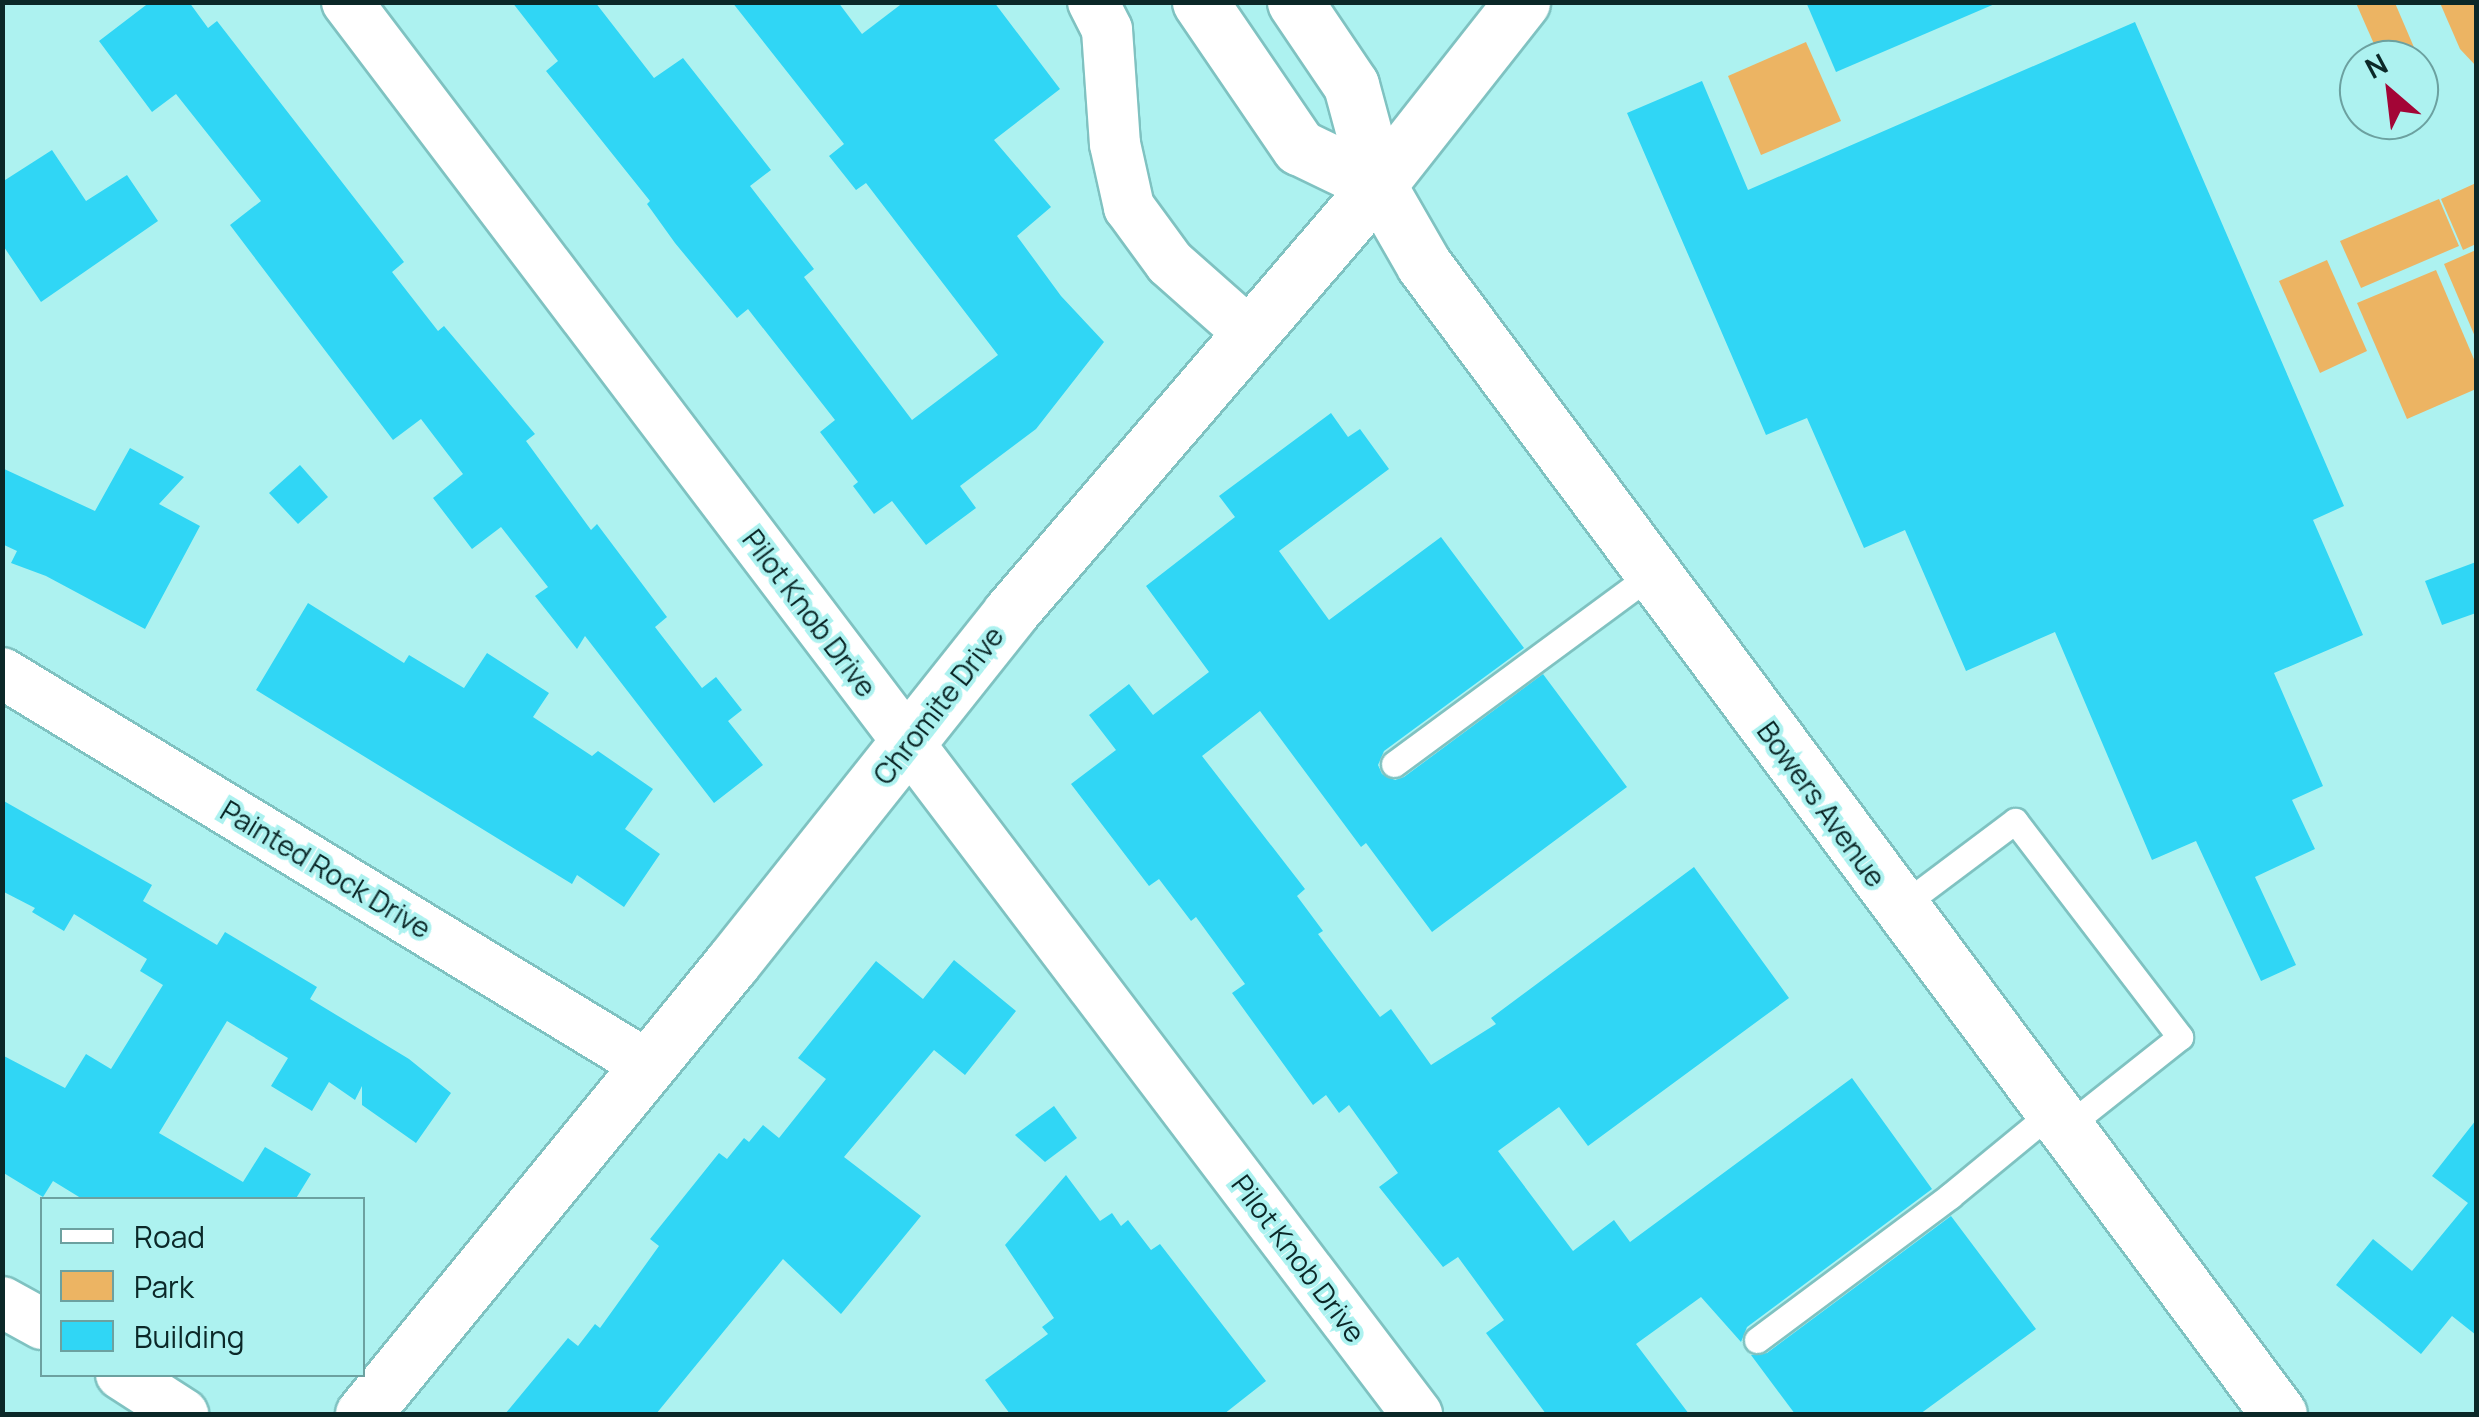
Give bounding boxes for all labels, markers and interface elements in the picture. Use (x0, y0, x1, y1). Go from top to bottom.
north arrow (2339, 40, 2439, 140)
text: N (2358, 44, 2394, 87)
street label: Pilot Knob Drive (736, 523, 884, 703)
street label: Chromite Drive (866, 619, 1010, 791)
street label: Bowers Avenue (1751, 715, 1893, 893)
street label: Painted Rock Drive (215, 793, 437, 945)
street label: Pilot Knob Drive (1225, 1168, 1373, 1348)
legend (40, 1197, 365, 1377)
text: Road (134, 1216, 205, 1257)
text: Park (134, 1266, 194, 1307)
text: Building (134, 1316, 245, 1357)

